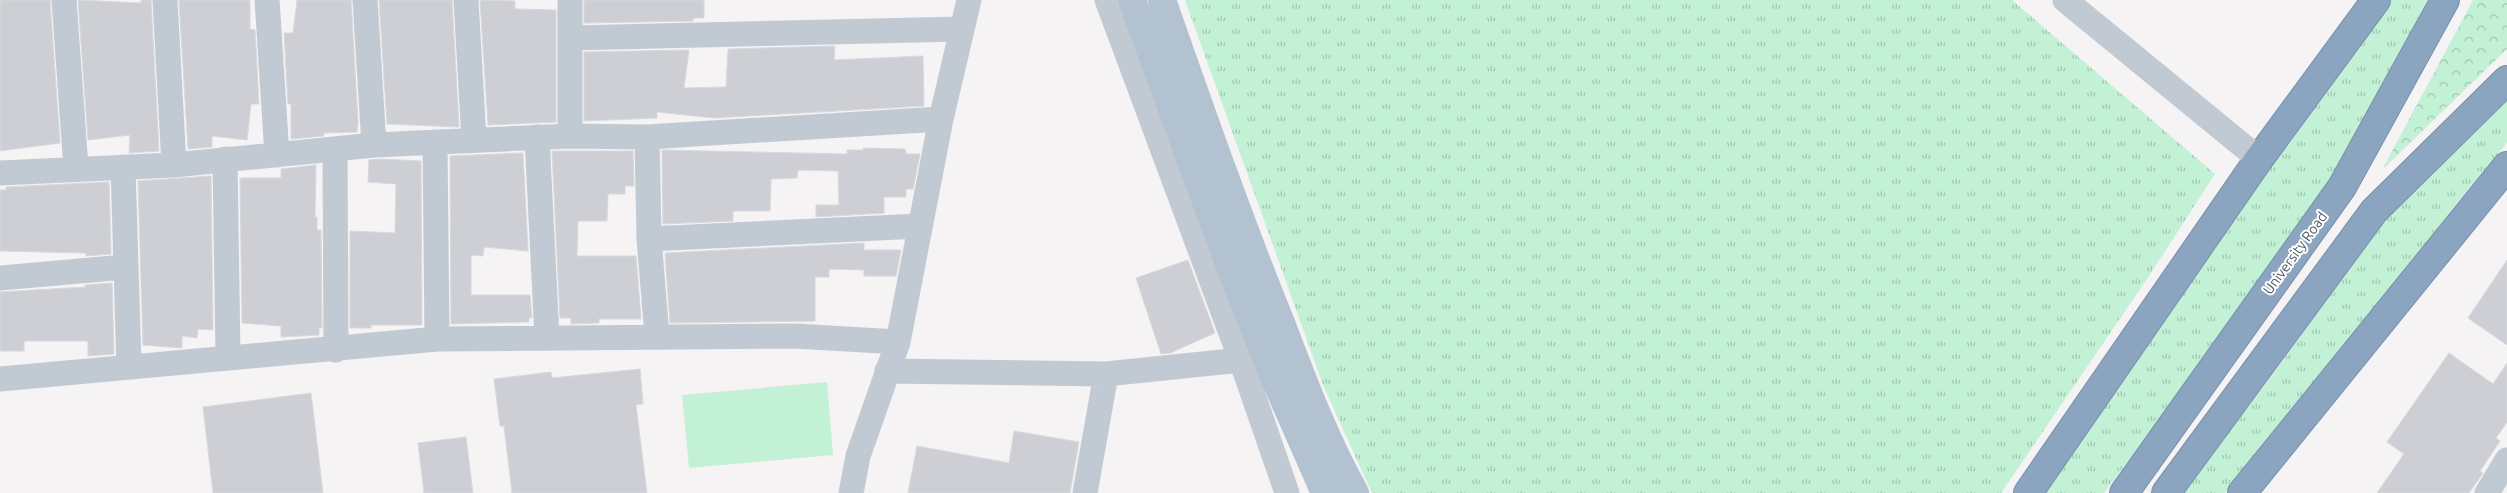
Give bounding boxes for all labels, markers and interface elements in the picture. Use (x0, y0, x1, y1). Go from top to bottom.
street label: University Road (2260, 209, 2330, 297)

